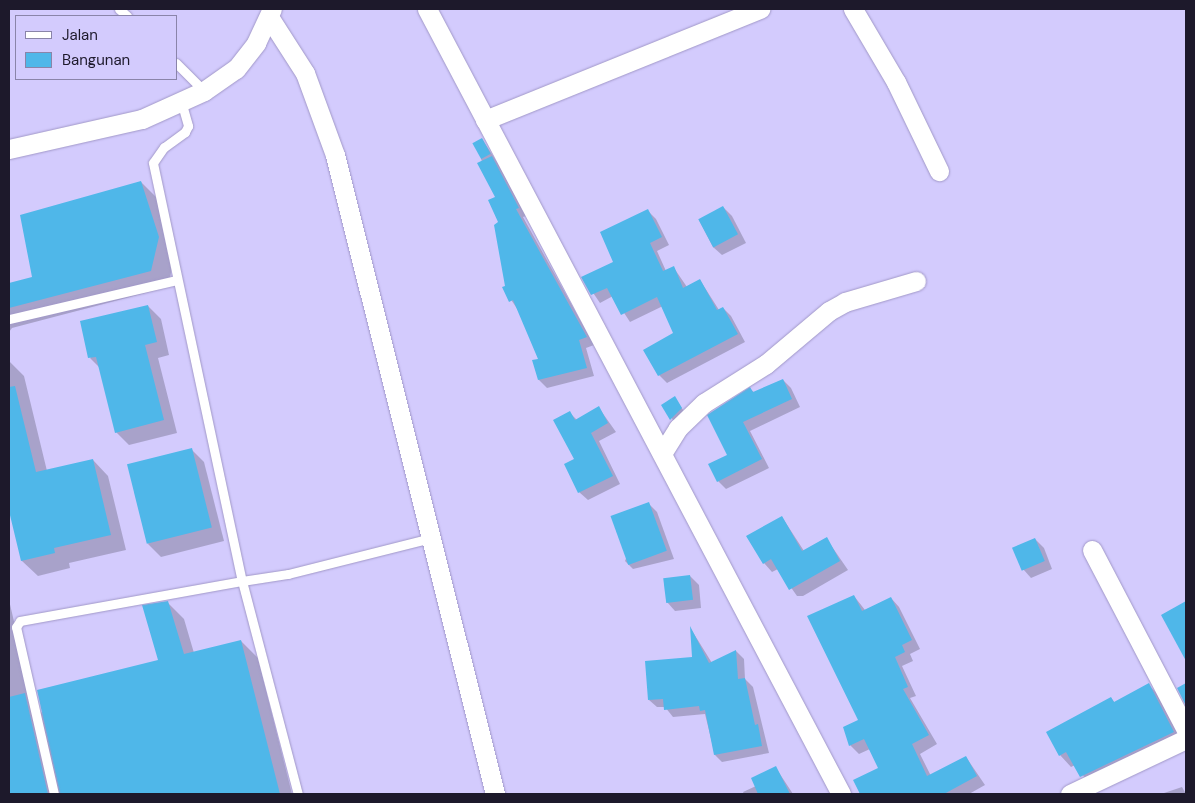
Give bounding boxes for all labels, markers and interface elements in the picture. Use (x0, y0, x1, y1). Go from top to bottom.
legend (15, 15, 178, 80)
text: Jalan (62, 25, 98, 45)
text: Bangunan (62, 50, 130, 70)

